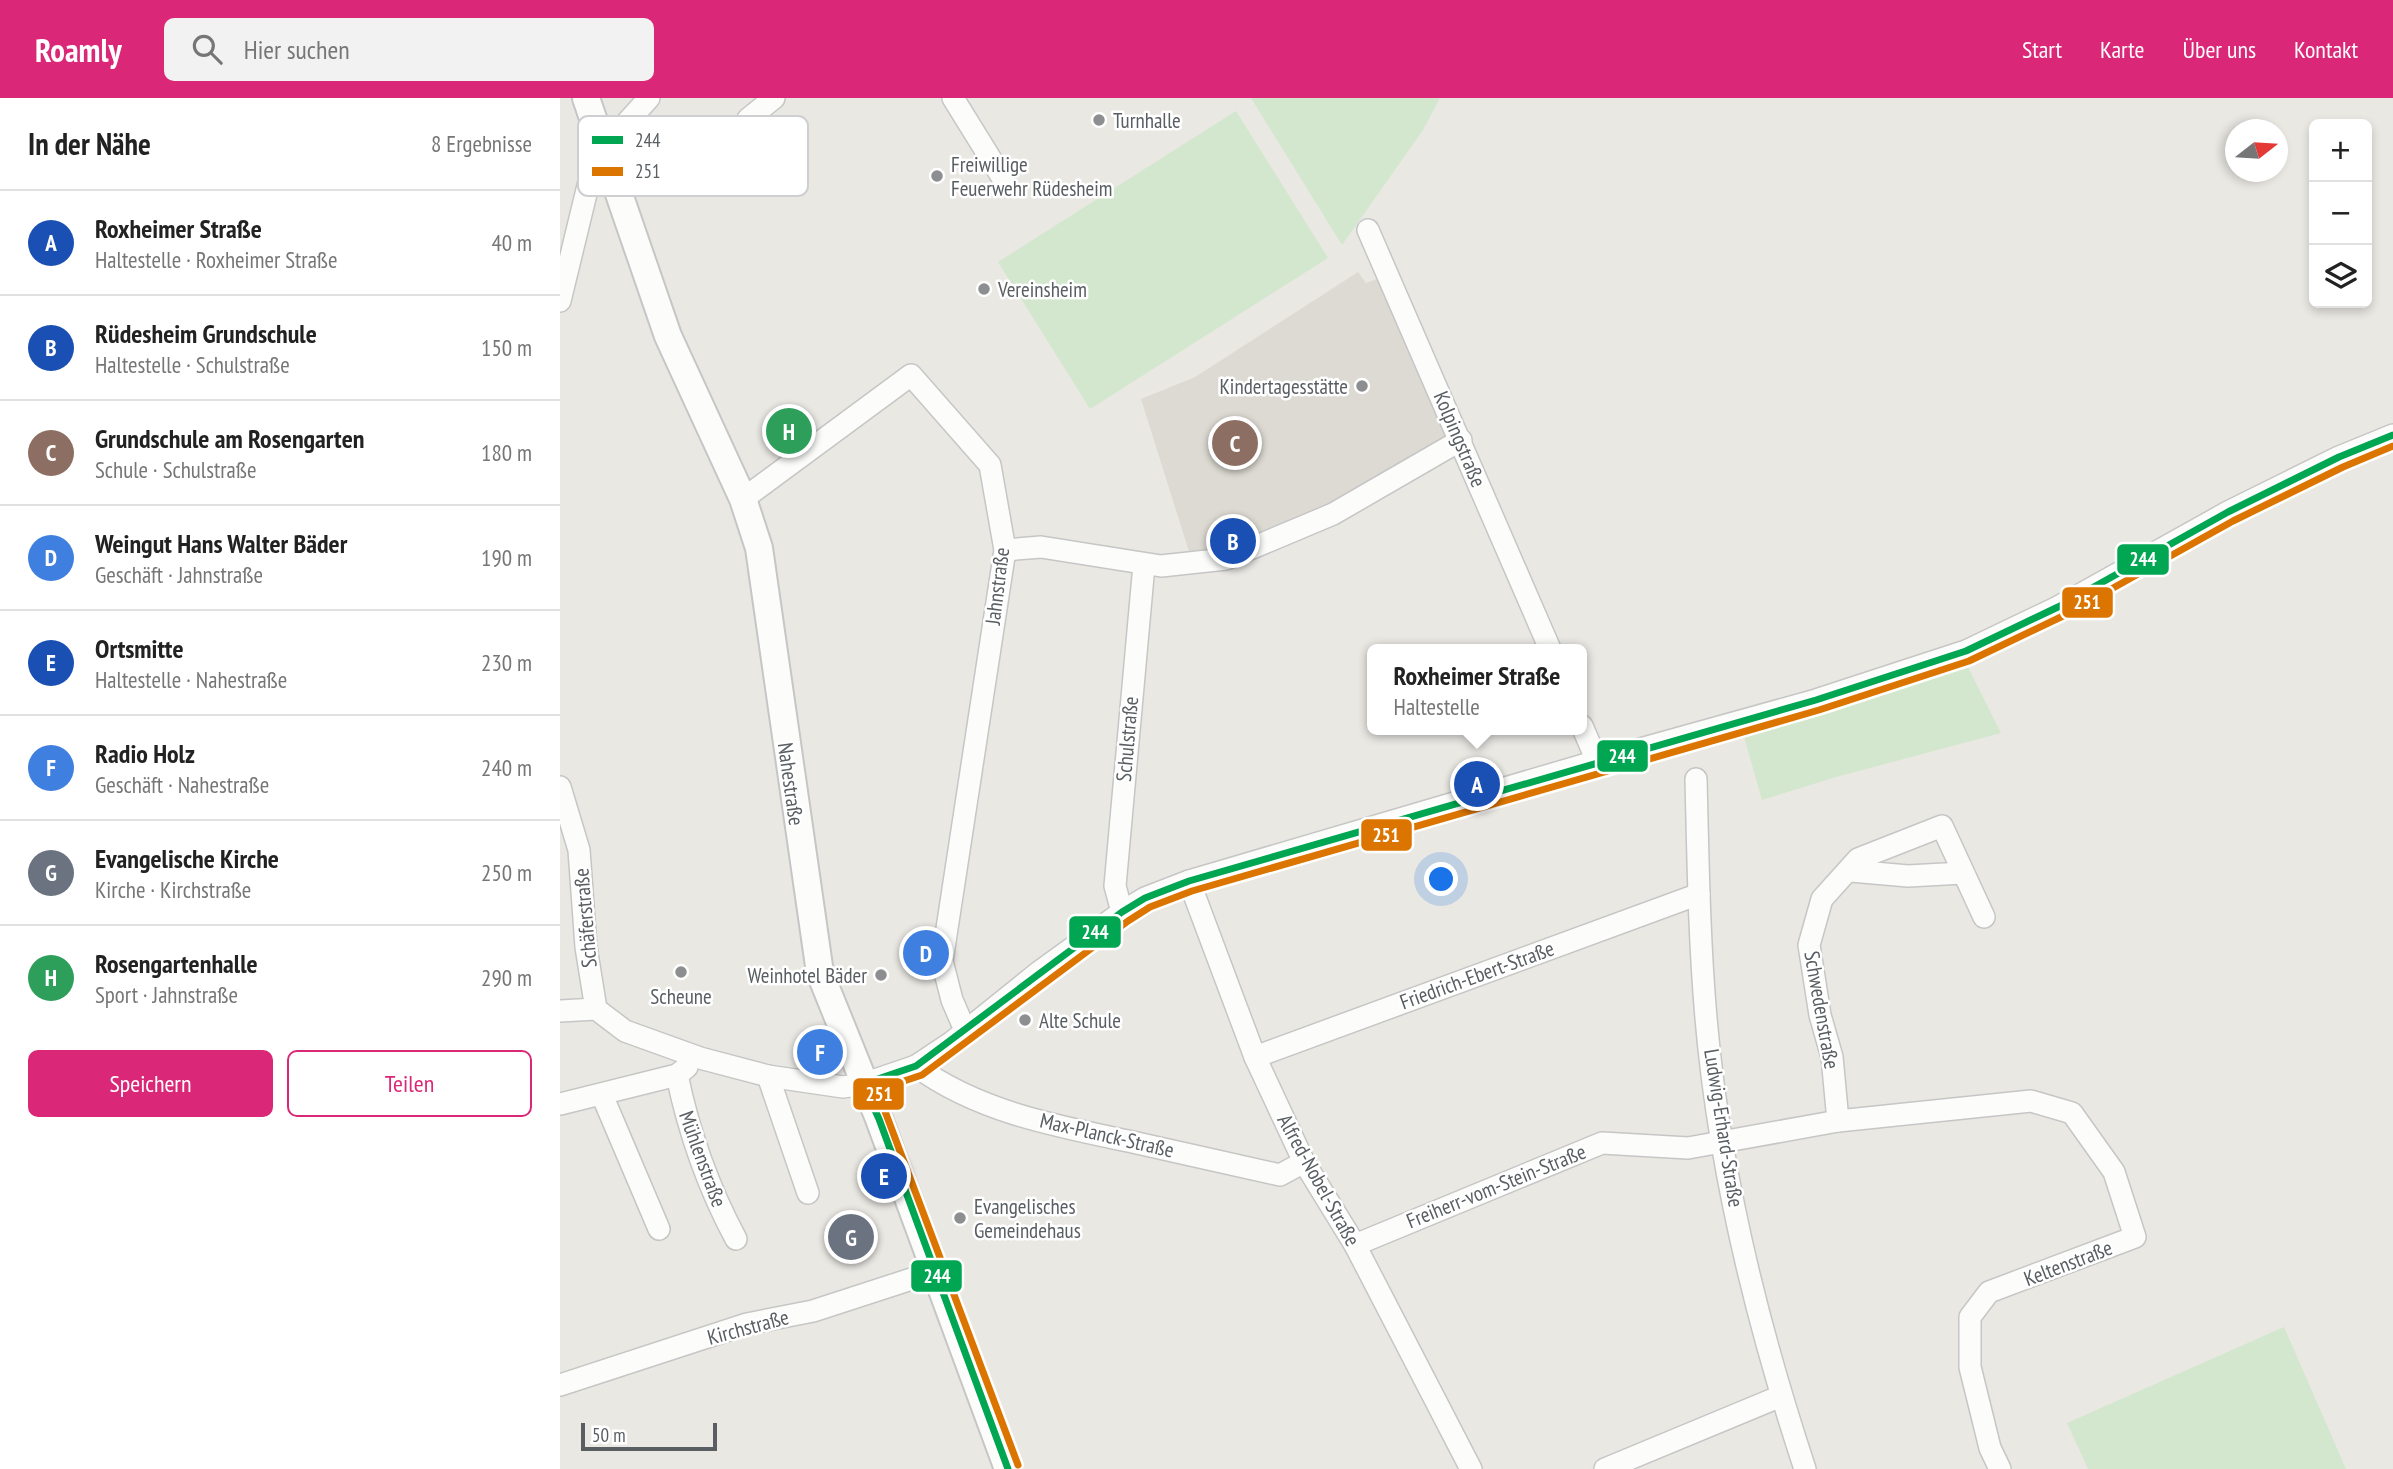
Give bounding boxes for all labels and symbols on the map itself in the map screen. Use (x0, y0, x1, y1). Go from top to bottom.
place label: Turnhalle (1113, 107, 1181, 134)
marker: Turnhalle (1091, 112, 1107, 128)
legend (578, 116, 808, 196)
north arrow (2225, 119, 2288, 182)
text: 244 (635, 128, 661, 152)
place label: Freiwillige Feuerwehr Rüdesheim (951, 151, 1112, 202)
text: 251 (635, 159, 661, 183)
marker: Freiwillige Feuerwehr Rüdesheim (929, 168, 945, 184)
place label: Vereinsheim (997, 276, 1087, 303)
marker: Vereinsheim (976, 281, 992, 297)
place label: Kindertagesstätte (1220, 373, 1348, 400)
marker: Kindertagesstätte (1354, 378, 1370, 394)
street label: Kolpingstraße (1428, 387, 1492, 491)
pin: H (766, 405, 812, 457)
pin: C (1212, 417, 1258, 469)
pin: B (1210, 515, 1256, 567)
line badge: 244 (2116, 543, 2170, 576)
street label: Jahnstraße (979, 546, 1015, 627)
text: 244 (2129, 547, 2157, 571)
line badge: 251 (2061, 586, 2114, 619)
text: 251 (2073, 590, 2101, 614)
street label: Schulstraße (1110, 695, 1144, 783)
line badge: 244 (1596, 739, 1649, 773)
street label: Nahestraße (772, 741, 810, 827)
text: 244 (1608, 744, 1636, 768)
pin: A (1454, 758, 1500, 810)
line badge: 251 (1360, 818, 1413, 852)
text: 251 (1372, 823, 1400, 847)
your location (1424, 862, 1458, 896)
street label: Schäferstraße (567, 867, 603, 969)
line badge: 244 (1068, 915, 1122, 949)
text: 244 (1081, 920, 1109, 944)
pin: D (903, 927, 949, 979)
street label: Friedrich-Ebert-Straße (1396, 935, 1558, 1015)
street label: Schwedenstraße (1798, 949, 1846, 1071)
place label: Weinhotel Bäder (747, 962, 867, 989)
marker: Scheune (673, 964, 689, 980)
marker: Weinhotel Bäder (873, 967, 889, 983)
place label: Scheune (650, 983, 712, 1010)
place label: Alte Schule (1039, 1007, 1121, 1034)
marker: Alte Schule (1017, 1012, 1033, 1028)
pin: F (797, 1026, 843, 1078)
street label: Ludwig-Erhard-Straße (1698, 1047, 1750, 1209)
line badge: 251 (852, 1077, 905, 1111)
text: 251 (865, 1082, 893, 1106)
street label: Max-Planck-Straße (1037, 1106, 1177, 1164)
street label: Mühlenstraße (673, 1107, 733, 1211)
street label: Alfred-Nobel-Straße (1272, 1109, 1366, 1251)
street label: Freiherr-vom-Stein-Straße (1402, 1138, 1590, 1234)
pin: E (861, 1150, 907, 1202)
place label: Evangelisches Gemeindehaus (974, 1193, 1081, 1244)
marker: Evangelisches Gemeindehaus (952, 1210, 968, 1226)
pin: G (828, 1211, 874, 1263)
street label: Keltenstraße (2020, 1234, 2116, 1292)
line badge: 244 (910, 1259, 963, 1293)
text: 244 (923, 1264, 951, 1288)
street label: Kirchstraße (704, 1303, 792, 1351)
scale bar (581, 1420, 718, 1452)

